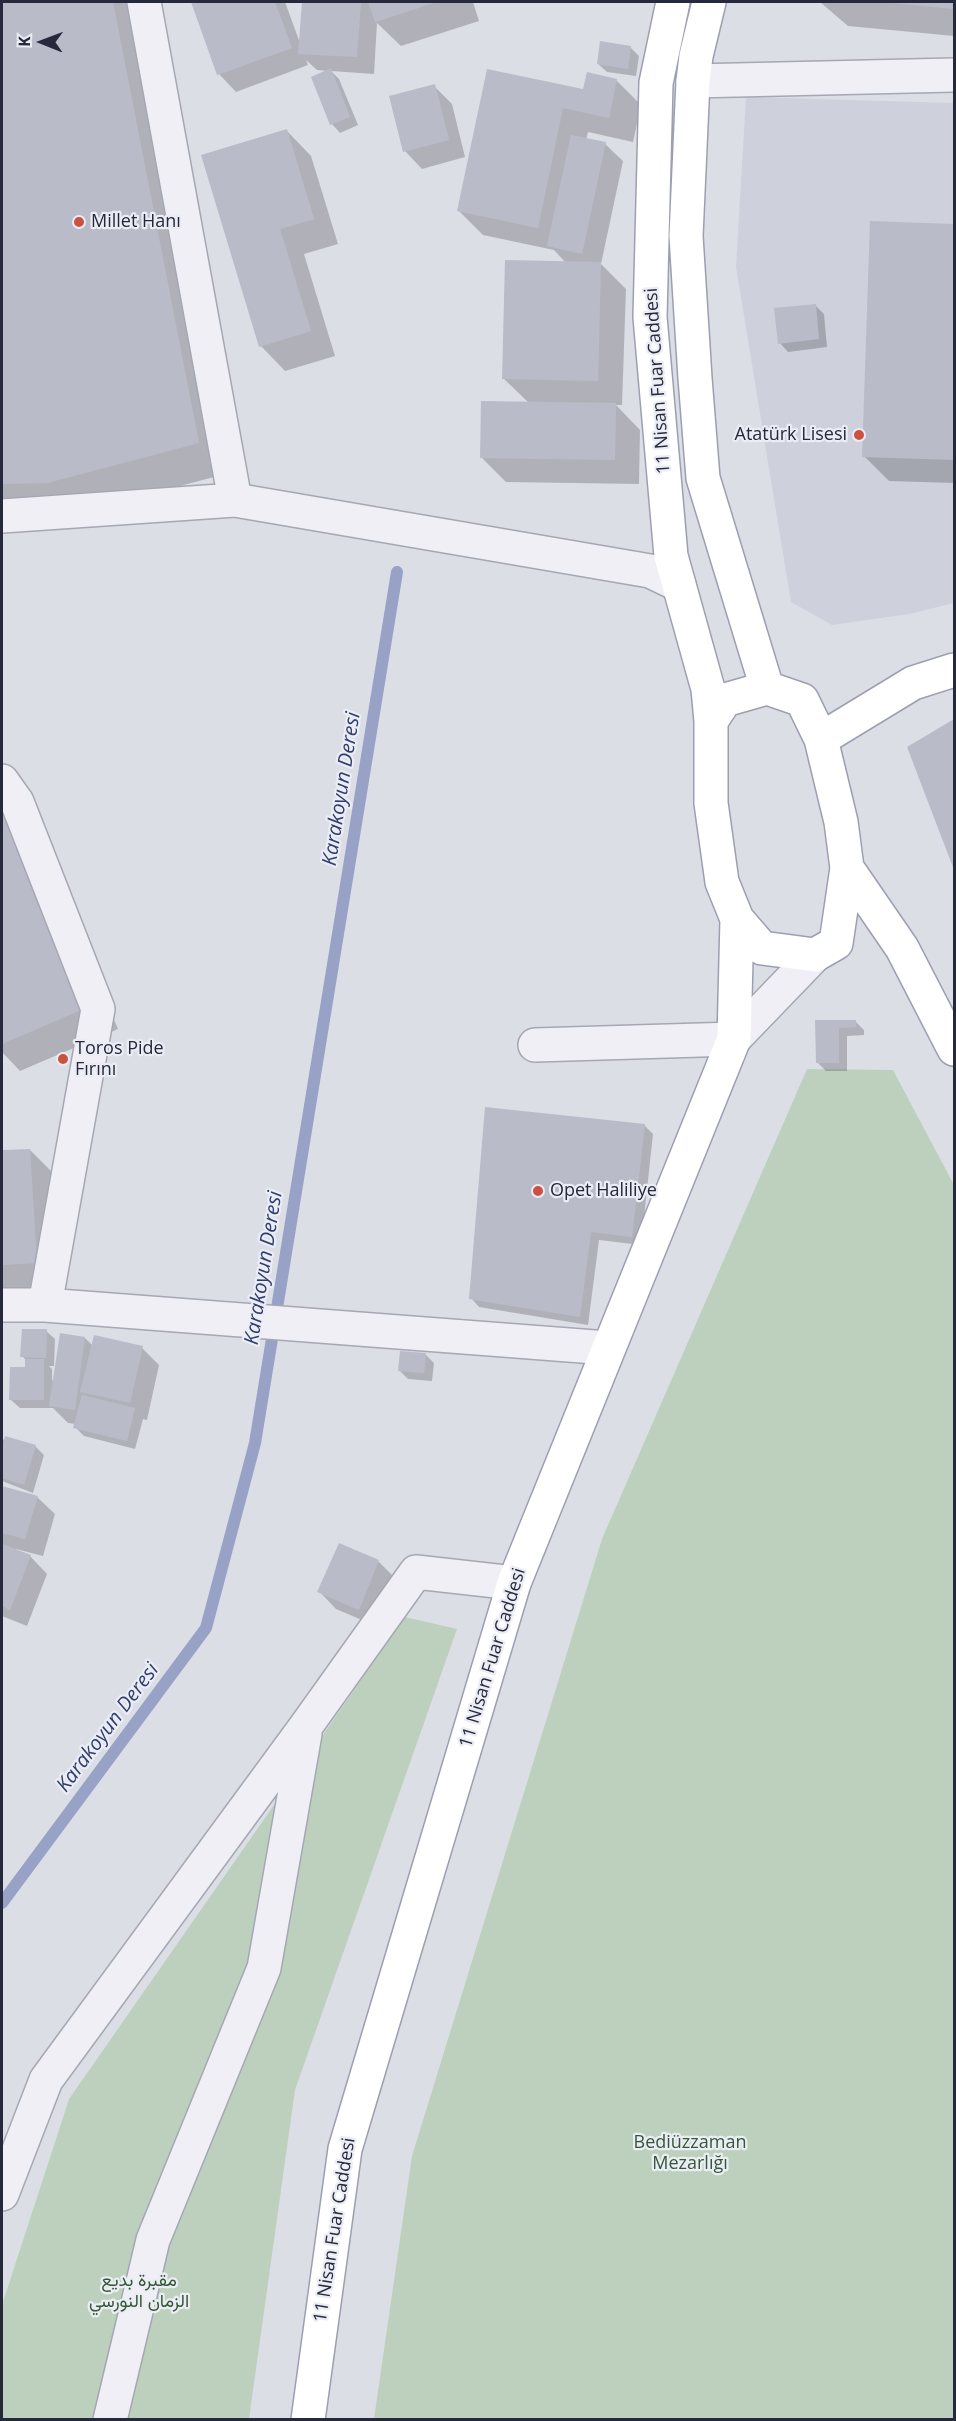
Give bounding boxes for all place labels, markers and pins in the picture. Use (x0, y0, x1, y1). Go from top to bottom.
place label: Millet Hanı (91, 211, 181, 233)
marker: Millet Hanı (72, 215, 86, 229)
place label: Atatürk Lisesi (735, 424, 847, 446)
marker: Atatürk Lisesi (852, 428, 866, 442)
place label: Toros Pide Fırını (75, 1038, 164, 1080)
marker: Toros Pide Fırını (56, 1052, 70, 1066)
place label: Opet Haliliye (550, 1180, 657, 1202)
marker: Opet Haliliye (531, 1184, 545, 1198)

